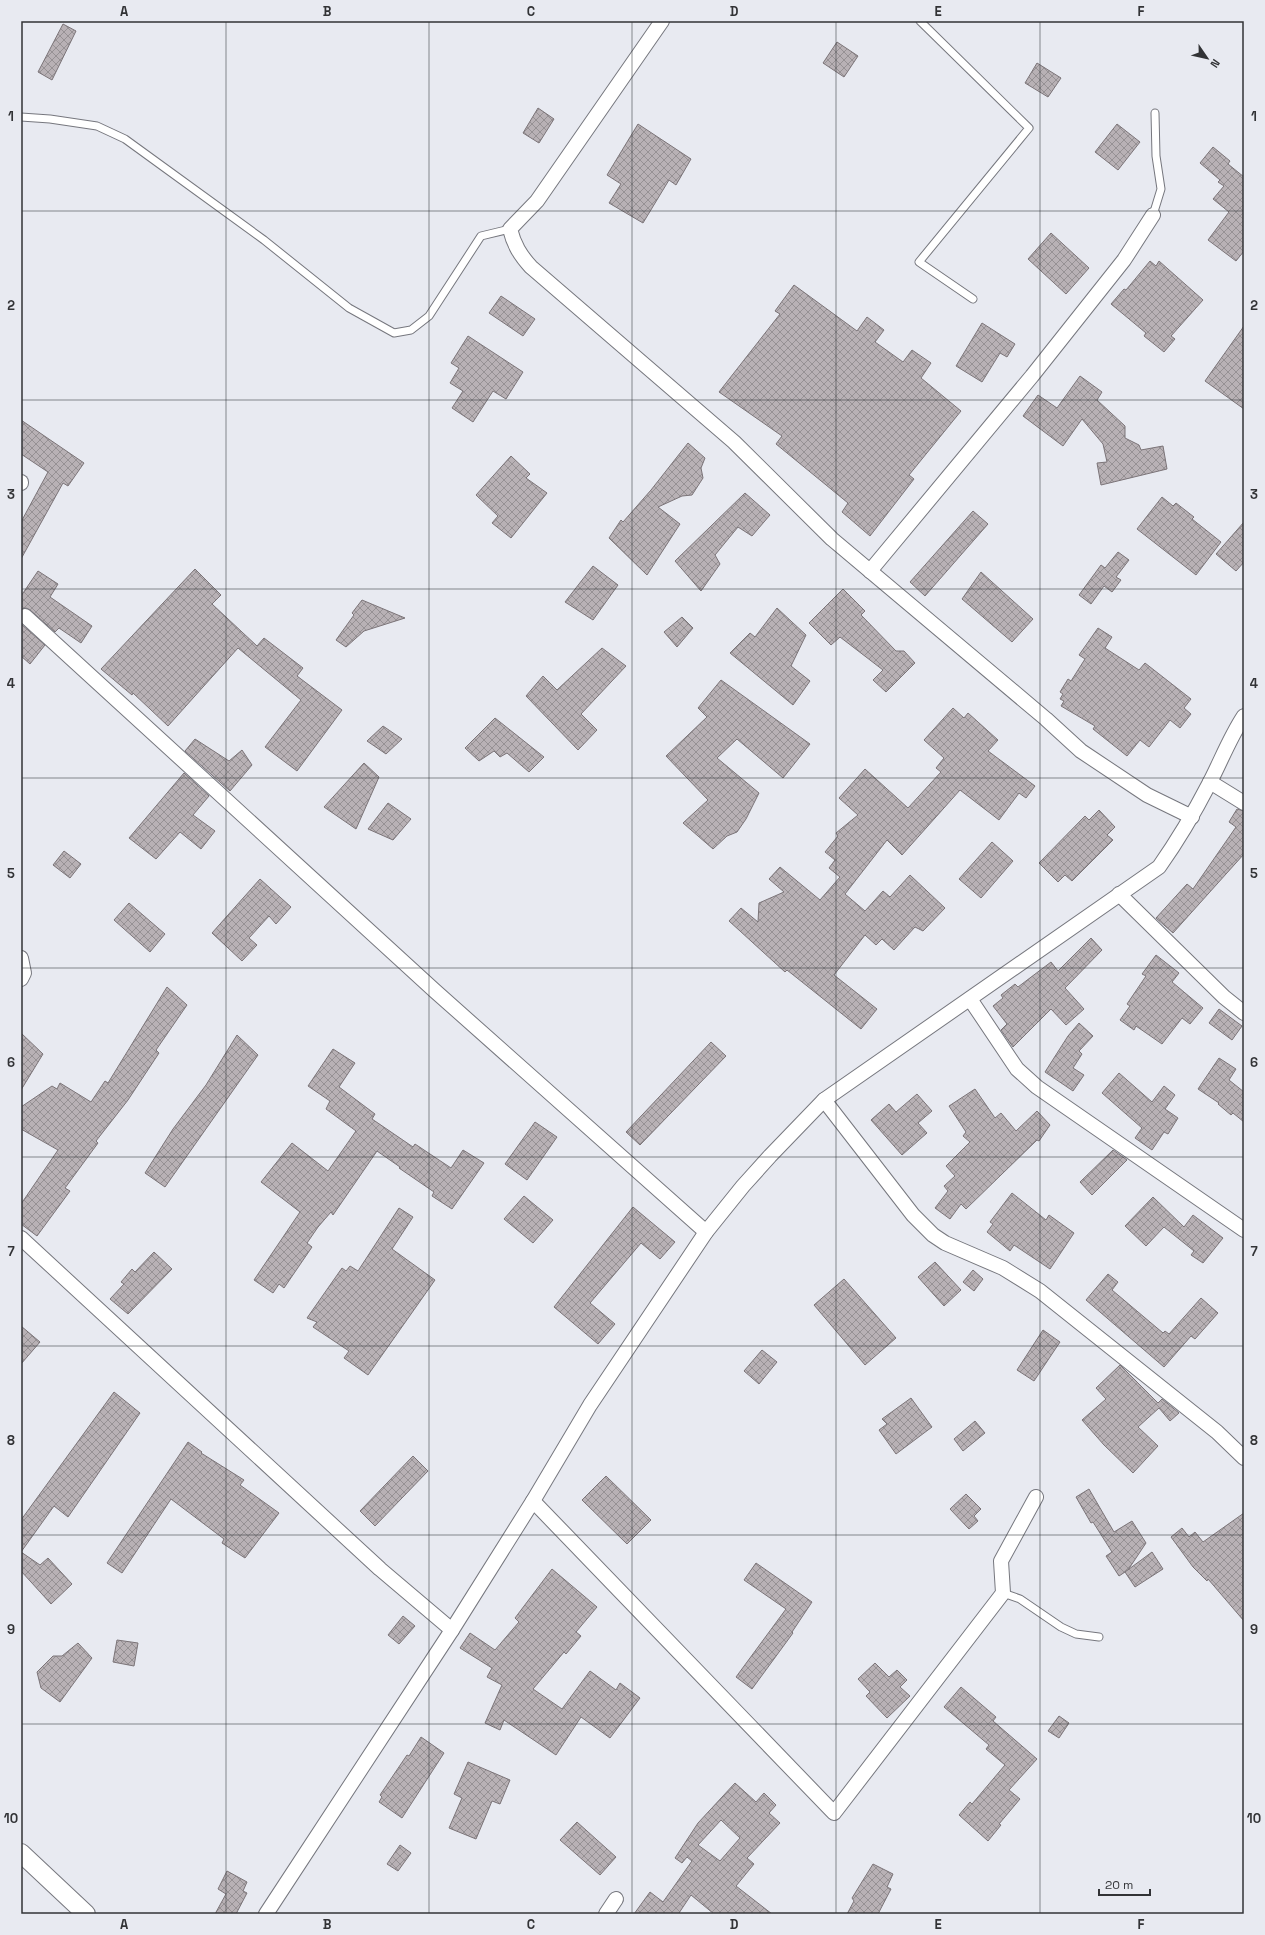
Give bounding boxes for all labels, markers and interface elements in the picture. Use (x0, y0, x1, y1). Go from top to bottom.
text: A (120, 3, 129, 20)
text: B (323, 3, 332, 20)
text: C (527, 3, 535, 20)
text: D (730, 3, 739, 20)
text: E (934, 3, 942, 20)
text: F (1138, 3, 1145, 20)
north arrow (1187, 38, 1227, 78)
text: N (1207, 57, 1223, 71)
text: 1 (8, 108, 14, 125)
text: 1 (1251, 108, 1257, 125)
text: 2 (7, 297, 15, 314)
text: 2 (1250, 297, 1258, 314)
text: 3 (7, 486, 15, 503)
text: 3 (1250, 486, 1258, 503)
text: 4 (7, 675, 15, 692)
text: 4 (1250, 675, 1258, 692)
text: 5 (7, 865, 15, 882)
text: 5 (1250, 865, 1258, 882)
text: 6 (7, 1054, 15, 1071)
text: 6 (1250, 1054, 1258, 1071)
text: 7 (7, 1243, 15, 1260)
text: 7 (1250, 1243, 1258, 1260)
text: 8 (7, 1432, 15, 1449)
text: 8 (1250, 1432, 1258, 1449)
text: 9 (7, 1621, 15, 1638)
text: 9 (1250, 1621, 1258, 1638)
text: 10 (4, 1810, 18, 1827)
text: 10 (1247, 1810, 1261, 1827)
scale bar (1099, 1871, 1150, 1897)
text: 20 m (1105, 1877, 1133, 1893)
text: A (120, 1916, 129, 1933)
text: B (323, 1916, 332, 1933)
text: C (527, 1916, 535, 1933)
text: D (730, 1916, 739, 1933)
text: E (934, 1916, 942, 1933)
text: F (1138, 1916, 1145, 1933)

